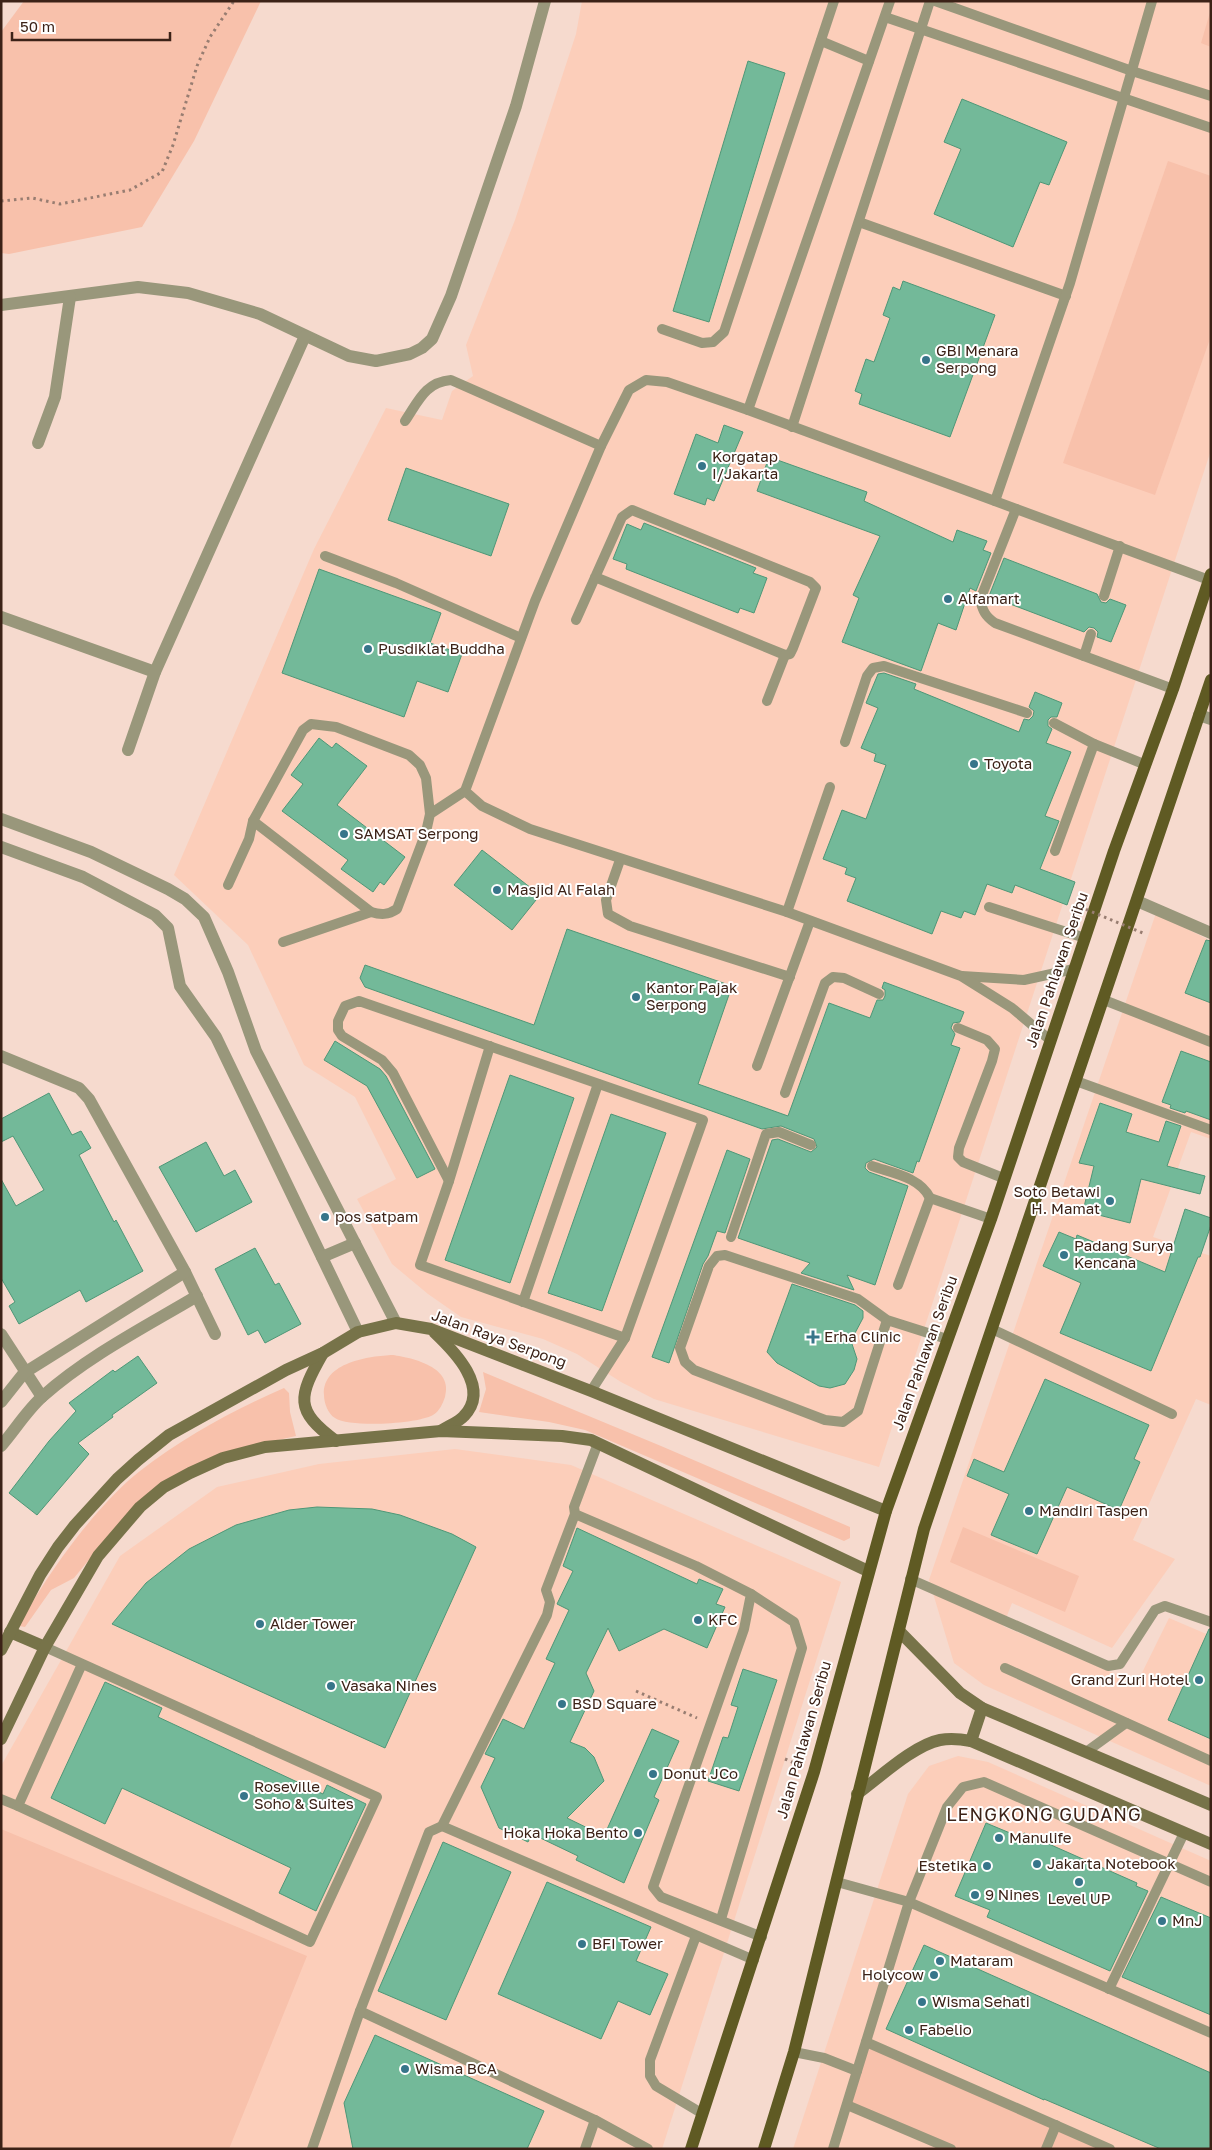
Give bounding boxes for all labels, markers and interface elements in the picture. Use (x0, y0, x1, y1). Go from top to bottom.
scale bar (12, 10, 170, 42)
text: 50 m (20, 17, 55, 35)
place label: GBI Menara Serpong (936, 341, 1019, 376)
marker: GBI Menara Serpong (920, 354, 932, 366)
place label: Korgatap I/Jakarta (712, 447, 778, 482)
marker: Korgatap I/Jakarta (696, 460, 708, 472)
place label: Alfamart (958, 589, 1020, 607)
marker: Alfamart (942, 593, 954, 605)
place label: Pusdiklat Buddha (378, 639, 505, 657)
marker: Pusdiklat Buddha (362, 643, 374, 655)
place label: Toyota (984, 754, 1032, 772)
marker: Toyota (968, 758, 980, 770)
place label: SAMSAT Serpong (354, 824, 479, 842)
marker: SAMSAT Serpong (338, 828, 350, 840)
place label: Masjid Al Falah (507, 880, 615, 898)
marker: Masjid Al Falah (491, 884, 503, 896)
street label: Jalan Pahlawan Seribu (1021, 890, 1091, 1050)
place label: Kantor Pajak Serpong (646, 978, 738, 1013)
marker: Kantor Pajak Serpong (630, 991, 642, 1003)
place label: Soto Betawi H. Mamat (1013, 1182, 1100, 1217)
marker: Soto Betawi H. Mamat (1104, 1195, 1116, 1207)
place label: pos satpam (335, 1207, 418, 1225)
marker: pos satpam (319, 1211, 331, 1223)
place label: Padang Surya Kencana (1074, 1236, 1173, 1271)
marker: Padang Surya Kencana (1058, 1249, 1070, 1261)
street label: Jalan Pahlawan Seribu (888, 1273, 960, 1432)
street label: Jalan Raya Serpong (429, 1305, 569, 1371)
place label: Erha Clinic (824, 1327, 901, 1345)
marker: Erha Clinic (806, 1330, 820, 1344)
place label: Mandiri Taspen (1039, 1501, 1148, 1519)
marker: Mandiri Taspen (1023, 1505, 1035, 1517)
place label: KFC (708, 1610, 737, 1628)
place label: Alder Tower (270, 1614, 355, 1632)
marker: KFC (692, 1614, 704, 1626)
marker: Alder Tower (254, 1618, 266, 1630)
street label: Jalan Pahlawan Seribu (772, 1659, 834, 1821)
place label: Grand Zuri Hotel (1071, 1670, 1189, 1688)
marker: Grand Zuri Hotel (1193, 1674, 1205, 1686)
place label: Vasaka Nines (341, 1676, 437, 1694)
marker: Vasaka Nines (325, 1680, 337, 1692)
place label: BSD Square (572, 1694, 657, 1712)
marker: BSD Square (556, 1698, 568, 1710)
place label: Donut JCo (663, 1764, 738, 1782)
marker: Donut JCo (647, 1768, 659, 1780)
place label: Roseville Soho & Suites (254, 1777, 354, 1812)
marker: Roseville Soho & Suites (238, 1790, 250, 1802)
district label: LENGKONG GUDANG (946, 1803, 1142, 1825)
place label: Hoka Hoka Bento (503, 1823, 628, 1841)
marker: Hoka Hoka Bento (632, 1827, 644, 1839)
place label: Manulife (1009, 1828, 1072, 1846)
marker: Manulife (993, 1832, 1005, 1844)
place label: Jakarta Notebook (1047, 1854, 1176, 1872)
place label: Estetika (918, 1856, 977, 1874)
marker: Jakarta Notebook (1031, 1858, 1043, 1870)
marker: Estetika (981, 1860, 993, 1872)
marker: Level UP (1073, 1876, 1085, 1888)
place label: 9 Nines (985, 1885, 1039, 1903)
marker: 9 Nines (969, 1889, 981, 1901)
place label: Level UP (1048, 1889, 1111, 1907)
place label: MnJ (1172, 1911, 1202, 1929)
marker: MnJ (1156, 1915, 1168, 1927)
place label: BFI Tower (592, 1934, 663, 1952)
marker: BFI Tower (576, 1938, 588, 1950)
place label: Mataram (950, 1951, 1013, 1969)
marker: Mataram (934, 1955, 946, 1967)
place label: Holycow (862, 1965, 924, 1983)
marker: Holycow (928, 1969, 940, 1981)
place label: Wisma Sehati (932, 1992, 1030, 2010)
marker: Wisma Sehati (916, 1996, 928, 2008)
place label: Fabelio (919, 2020, 972, 2038)
marker: Fabelio (903, 2024, 915, 2036)
place label: Wisma BCA (415, 2059, 497, 2077)
marker: Wisma BCA (399, 2063, 411, 2075)

